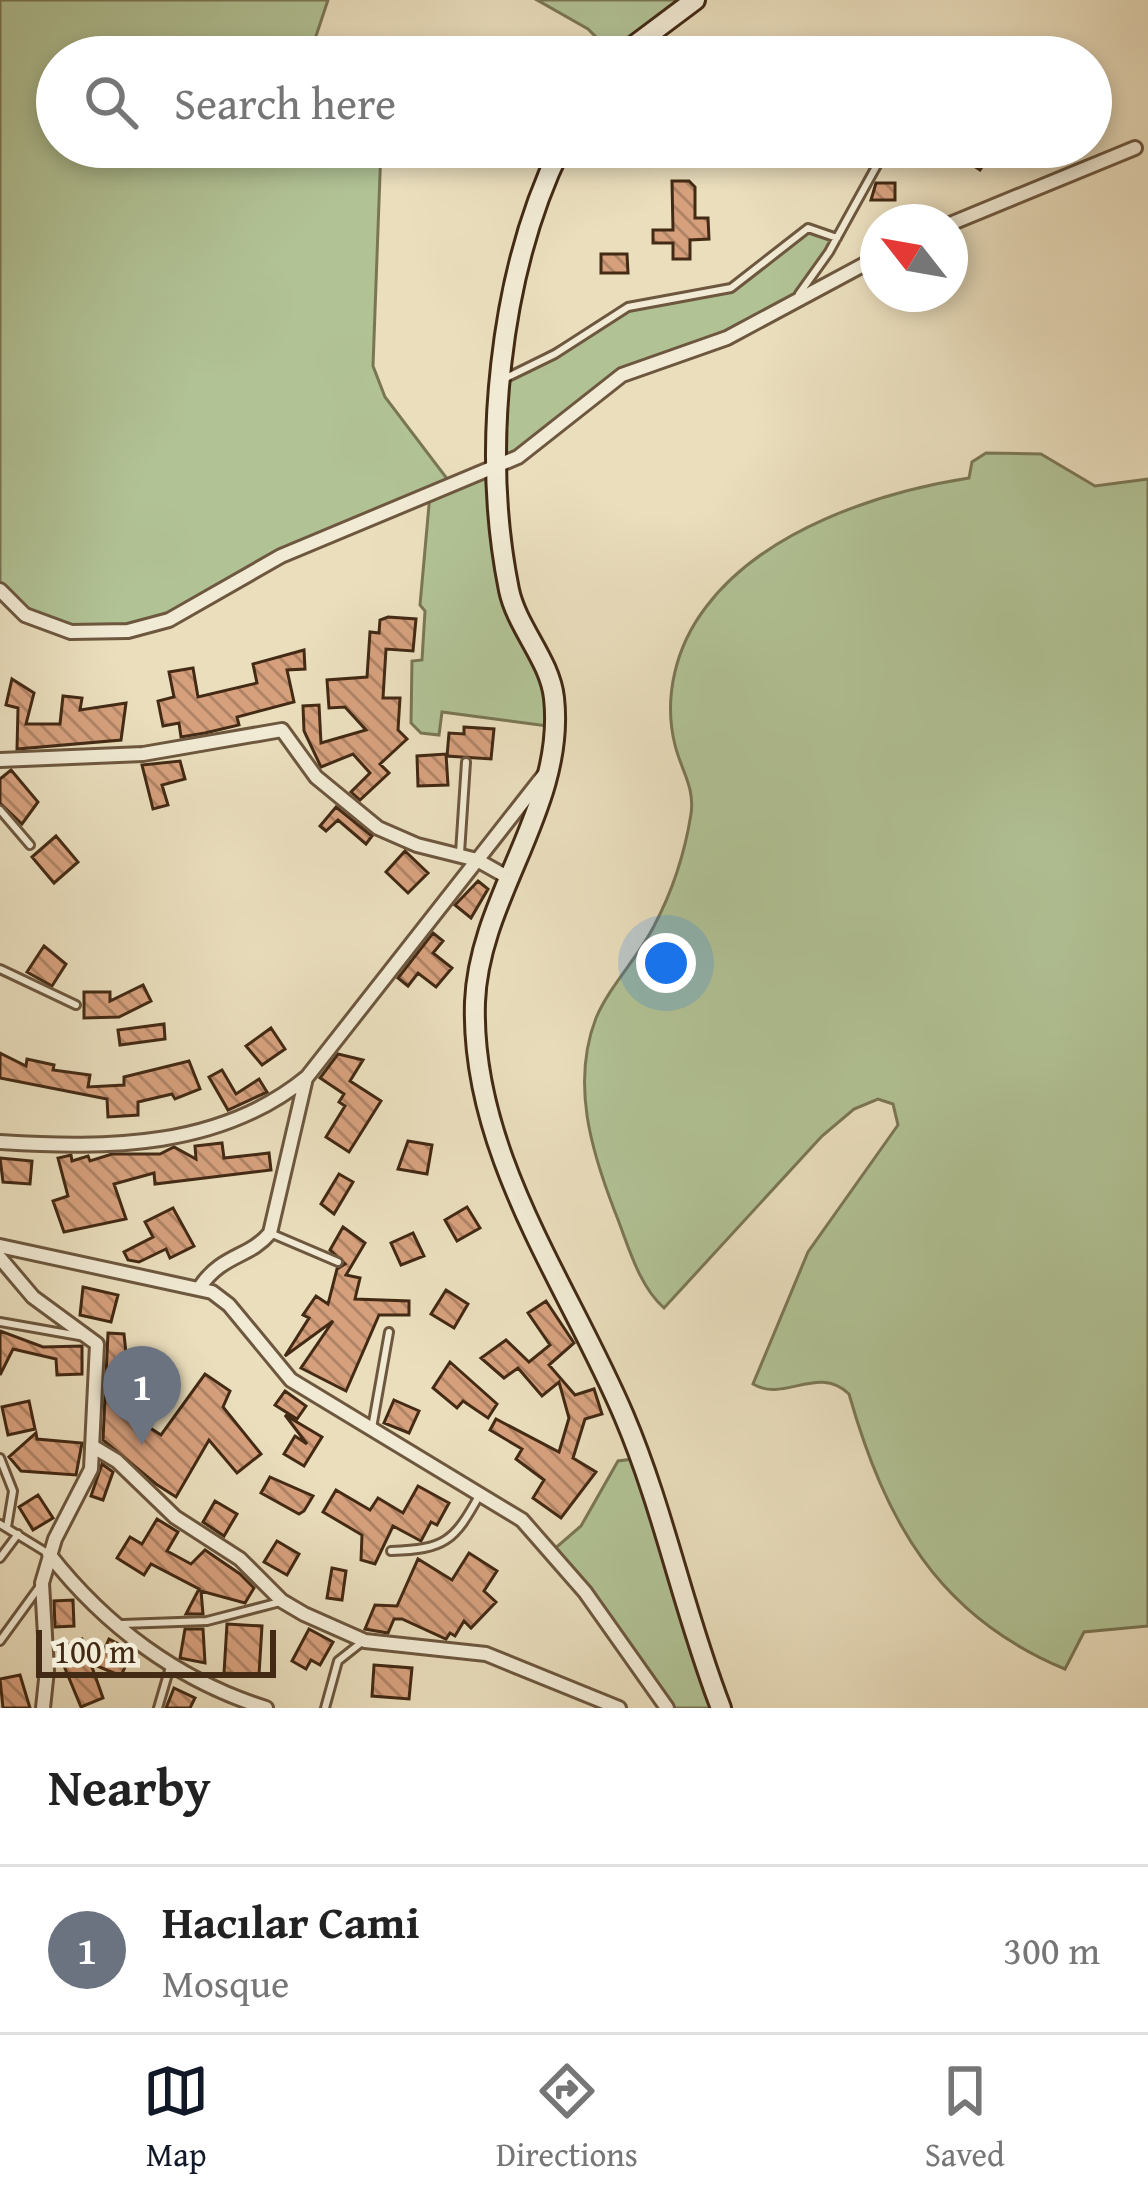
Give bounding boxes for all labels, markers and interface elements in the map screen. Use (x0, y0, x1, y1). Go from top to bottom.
search box (36, 36, 1112, 168)
icon: search (78, 69, 144, 135)
text: Search here (174, 70, 396, 135)
north arrow (860, 204, 968, 312)
your location (636, 933, 696, 993)
pin: 1 (103, 1346, 181, 1445)
scale bar (36, 1624, 276, 1677)
text: 100 m (54, 1627, 136, 1675)
text: Nearby (48, 1749, 211, 1824)
text: Hacılar Cami (162, 1889, 420, 1954)
text: 1 (77, 1921, 97, 1978)
text: 300 m (1003, 1921, 1100, 1978)
text: Mosque (162, 1954, 289, 2011)
tab: Map (143, 2058, 209, 2178)
tab: Directions (496, 2058, 638, 2178)
tab: Saved (925, 2058, 1005, 2178)

